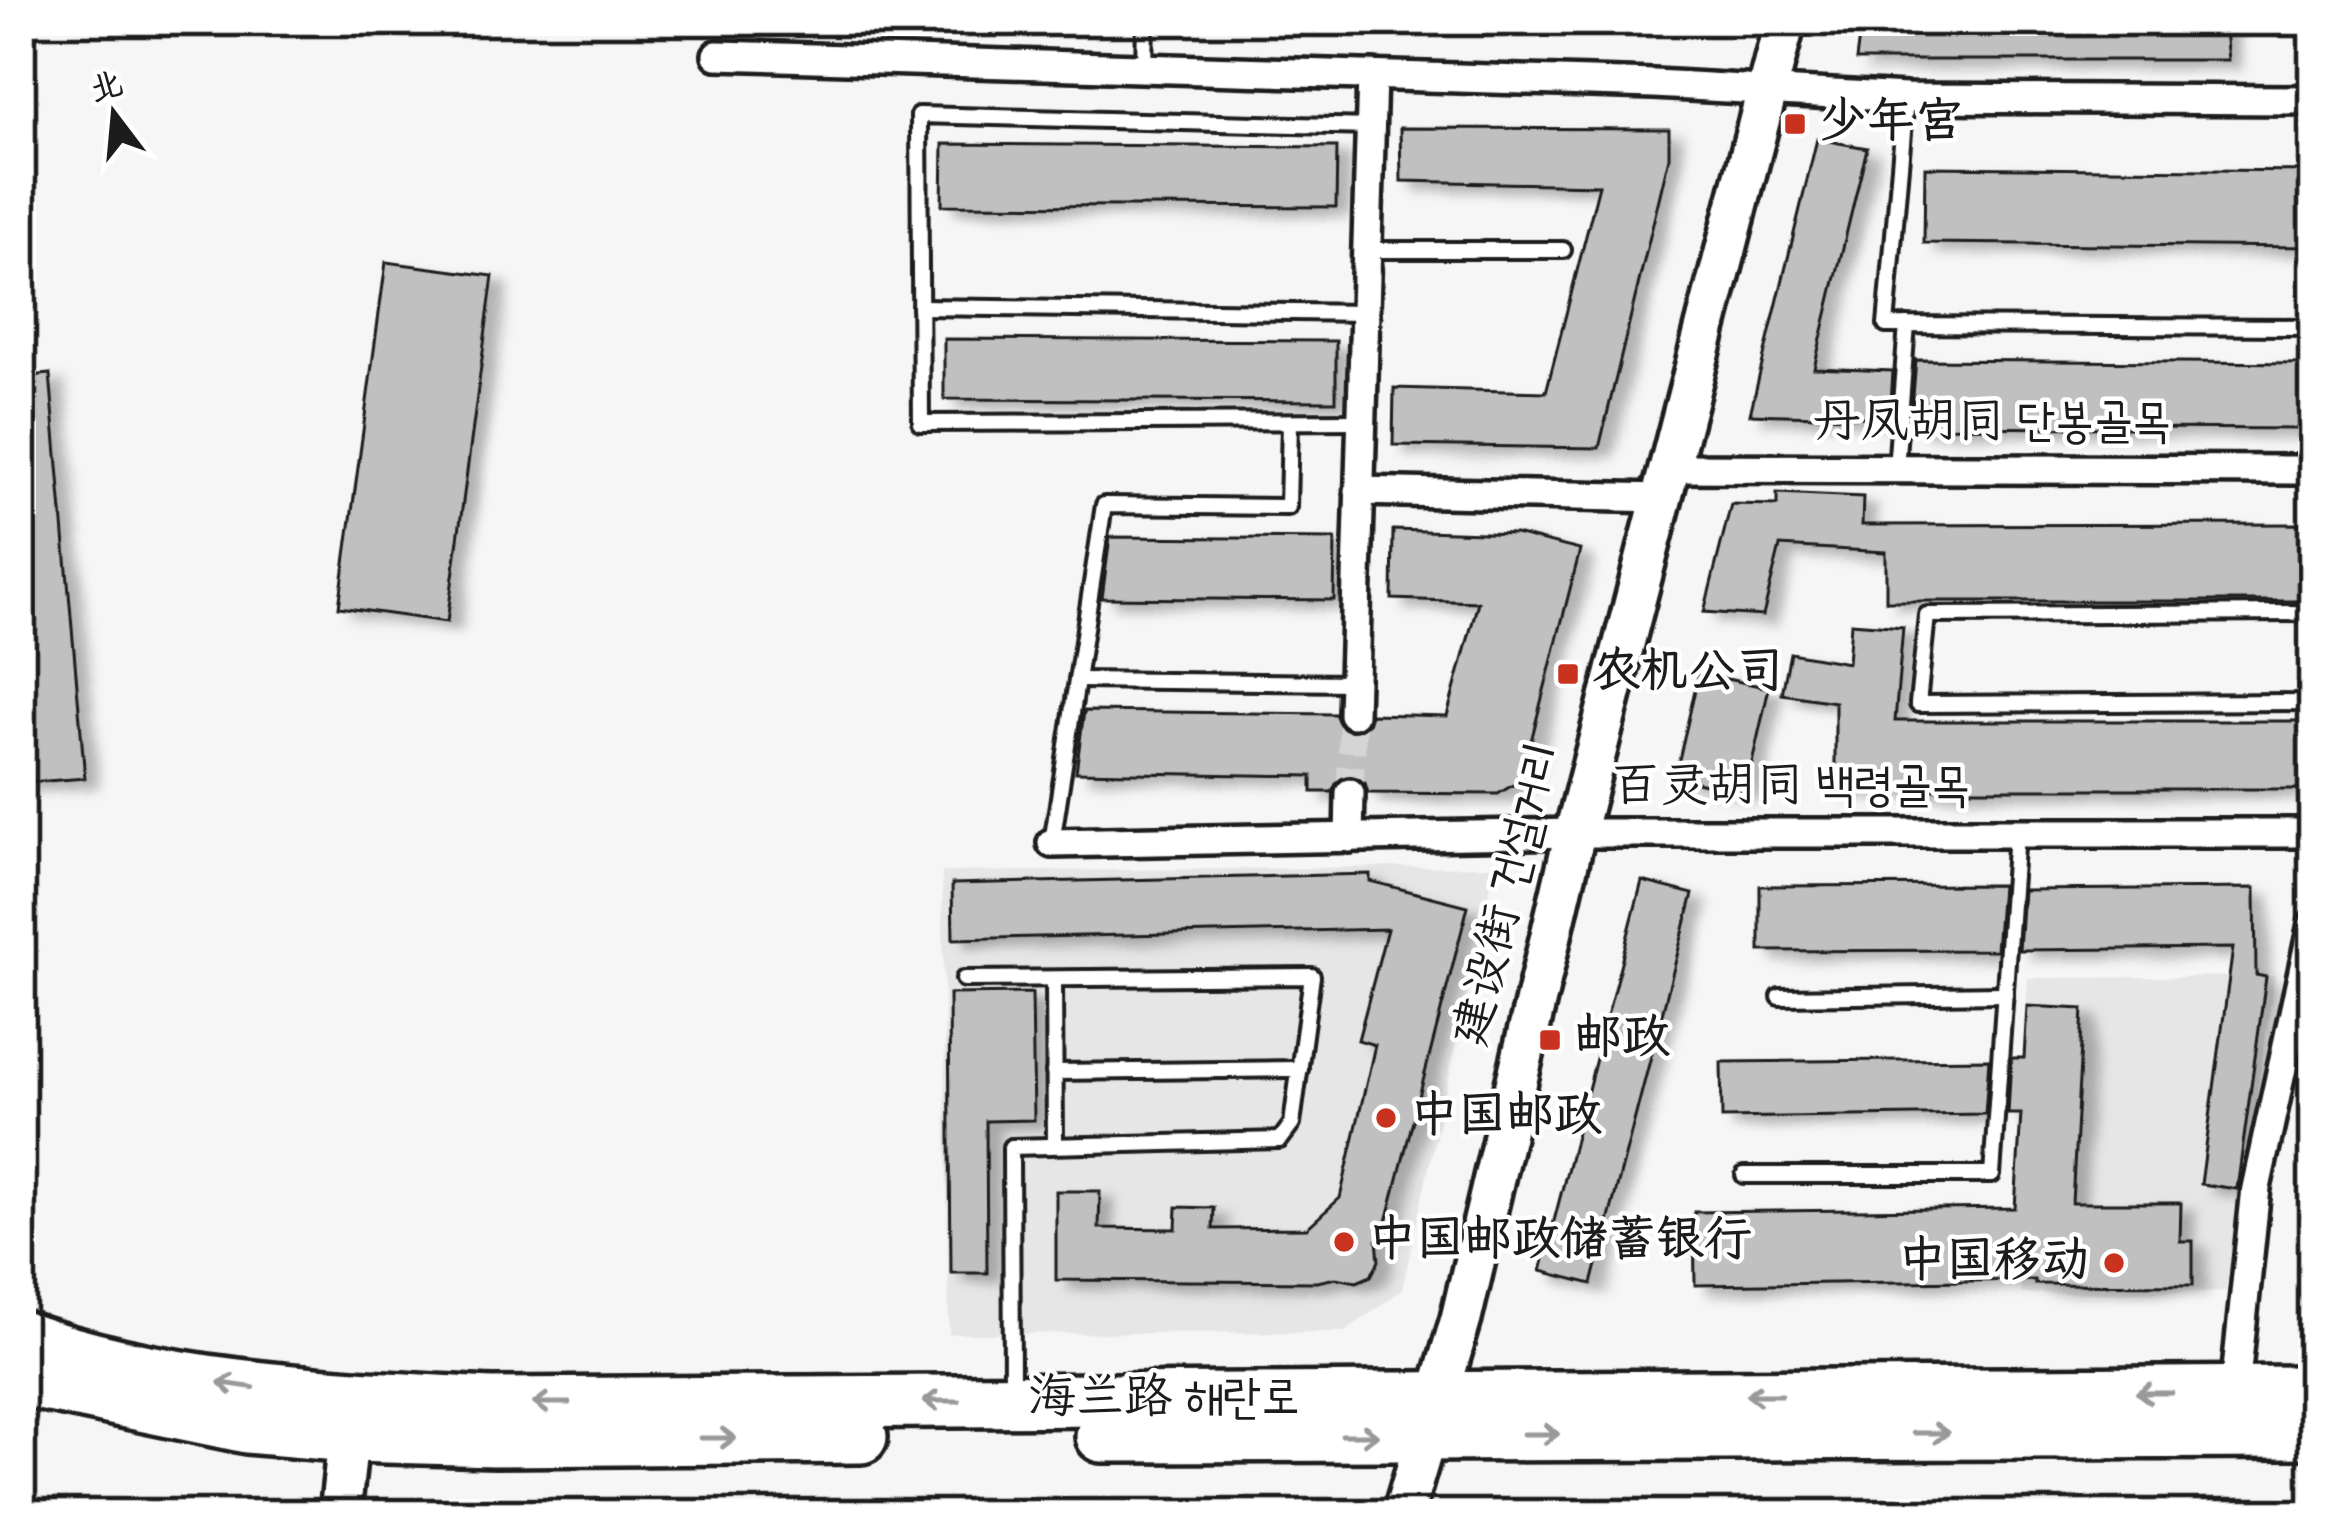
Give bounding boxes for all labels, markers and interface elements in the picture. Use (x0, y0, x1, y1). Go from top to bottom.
north arrow (54, 54, 174, 174)
text: 北 (84, 61, 129, 117)
place label: 少年宫 (1819, 89, 1963, 159)
marker: 少年宫 (1782, 111, 1808, 137)
street label: 丹凤胡同 단봉골목 (1813, 389, 2171, 459)
place label: 农机公司 (1592, 639, 1784, 709)
marker: 农机公司 (1555, 661, 1581, 687)
street label: 建设街 건설거리 (1437, 736, 1581, 1054)
street label: 百灵胡同 백령골목 (1612, 753, 1970, 823)
place label: 邮政 (1574, 1005, 1670, 1075)
marker: 邮政 (1537, 1027, 1563, 1053)
place label: 中国邮政 (1410, 1083, 1602, 1153)
marker: 中国邮政 (1373, 1105, 1399, 1131)
place label: 中国邮政储蓄银行 (1368, 1207, 1752, 1277)
place label: 中国移动 (1898, 1228, 2090, 1298)
marker: 中国邮政储蓄银行 (1331, 1229, 1357, 1255)
marker: 中国移动 (2101, 1250, 2127, 1276)
street label: 海兰路 해란로 (1028, 1365, 1300, 1435)
one-way arrow (218, 1373, 257, 1396)
one-way arrow (2135, 1382, 2174, 1404)
one-way arrow (1745, 1384, 1784, 1407)
one-way arrow (922, 1390, 961, 1412)
one-way arrow (532, 1392, 571, 1414)
one-way arrow (1911, 1422, 1950, 1444)
one-way arrow (1521, 1423, 1560, 1445)
one-way arrow (1340, 1424, 1379, 1446)
one-way arrow (698, 1427, 737, 1449)

